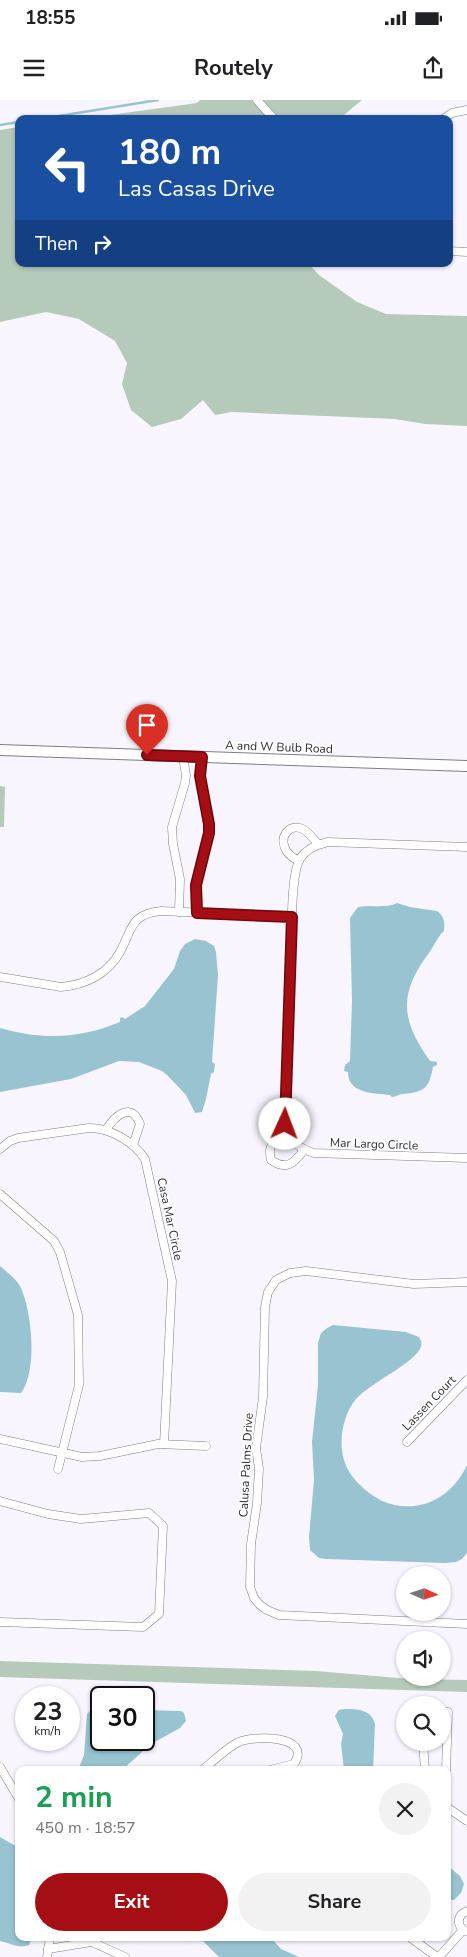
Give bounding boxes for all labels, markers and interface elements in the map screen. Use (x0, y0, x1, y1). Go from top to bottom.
text: 18:55 (25, 5, 75, 31)
text: Routely (194, 53, 273, 83)
icon: menu (20, 54, 48, 82)
icon: share (419, 54, 447, 82)
text: 180 m (118, 129, 221, 176)
icon: left (35, 135, 100, 200)
text: Las Casas Drive (118, 174, 275, 204)
icon: right (88, 230, 116, 258)
text: Then (35, 231, 78, 257)
pin (126, 704, 168, 755)
icon: arrive (133, 711, 161, 739)
street label: A and W Bulb Road (225, 737, 333, 757)
position arrow (258, 1097, 310, 1149)
street label: Mar Largo Circle (330, 1134, 418, 1154)
street label: Casa Mar Circle (153, 1176, 187, 1262)
street label: Lassen Court (399, 1371, 460, 1434)
street label: Calusa Palms Drive (235, 1412, 257, 1518)
north arrow (396, 1566, 451, 1621)
map controls (396, 1566, 451, 1751)
button: sound (396, 1631, 451, 1686)
speed limit sign: 30 (90, 1686, 155, 1751)
text: 23 (32, 1695, 63, 1729)
button: search (396, 1696, 451, 1751)
text: km/h (34, 1723, 61, 1739)
text: 2 min (35, 1777, 113, 1818)
button: close (379, 1783, 431, 1835)
text: 450 m · 18:57 (35, 1817, 136, 1839)
button: Exit (35, 1873, 228, 1931)
button: Share (238, 1873, 431, 1931)

